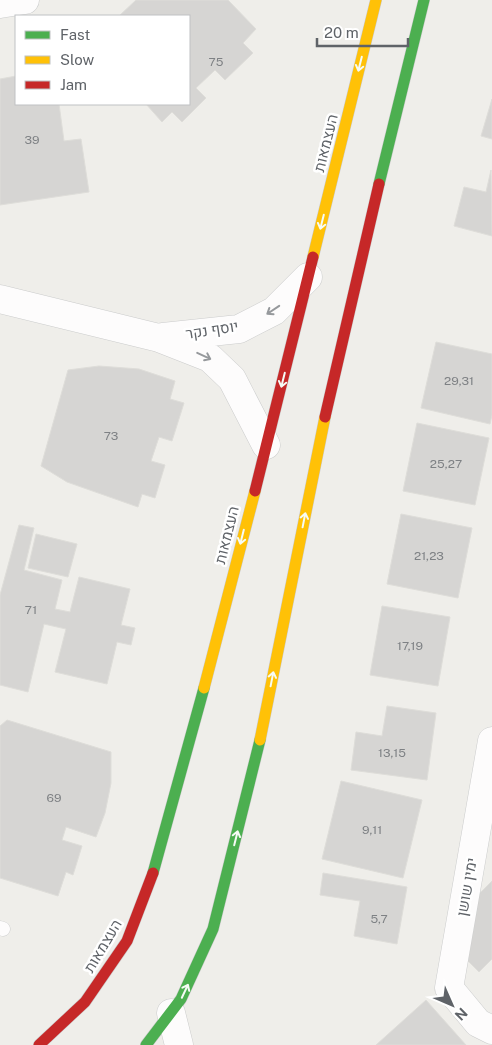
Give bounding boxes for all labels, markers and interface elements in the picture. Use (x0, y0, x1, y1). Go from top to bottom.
legend (15, 15, 190, 105)
scale bar (317, 15, 408, 47)
text: 20 m (324, 24, 359, 41)
text: Fast (60, 26, 90, 43)
text: Slow (60, 51, 95, 68)
house number: 75 (209, 55, 224, 69)
one-way arrow (355, 56, 364, 72)
text: Jam (60, 76, 87, 93)
street label: העצמאות (310, 112, 341, 173)
house number: 39 (25, 133, 39, 147)
one-way arrow (317, 214, 326, 230)
one-way arrow (266, 306, 280, 316)
street label: יוסף נקר (184, 317, 240, 342)
one-way arrow (196, 352, 211, 361)
one-way arrow (278, 371, 287, 387)
house number: 29,31 (444, 374, 474, 388)
house number: 73 (104, 429, 118, 443)
house number: 25,27 (430, 457, 462, 471)
street label: העצמאות (211, 504, 242, 565)
one-way arrow (299, 513, 309, 529)
one-way arrow (237, 529, 247, 545)
house number: 21,23 (414, 549, 444, 563)
house number: 71 (25, 603, 37, 617)
house number: 17,19 (397, 639, 423, 653)
one-way arrow (267, 672, 277, 688)
house number: 13,15 (378, 746, 406, 760)
house number: 69 (47, 791, 61, 805)
house number: 9,11 (362, 823, 382, 837)
one-way arrow (232, 830, 241, 846)
street label: ימין שושן (453, 856, 480, 917)
house number: 5,7 (370, 912, 388, 926)
street label: העצמאות (80, 916, 125, 975)
north arrow (427, 980, 477, 1030)
one-way arrow (180, 984, 190, 999)
text: N (452, 1005, 471, 1024)

